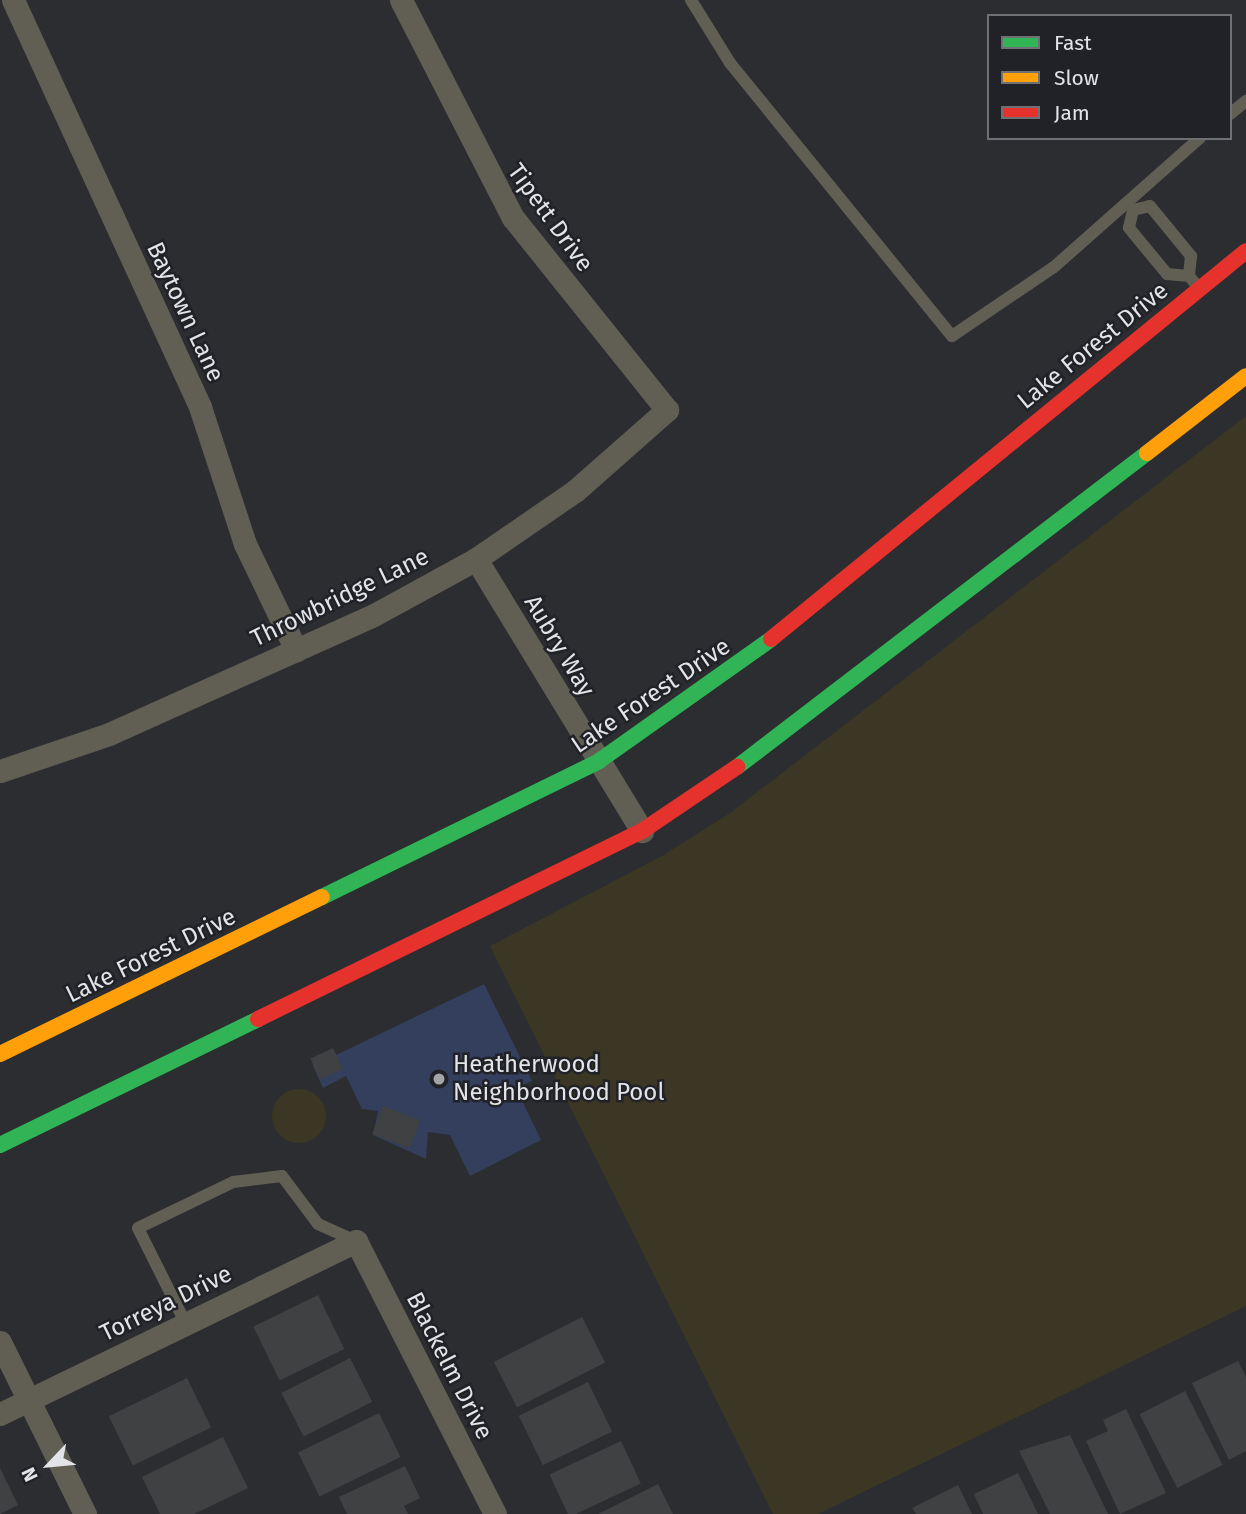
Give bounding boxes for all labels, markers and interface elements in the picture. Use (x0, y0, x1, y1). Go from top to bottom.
legend (987, 14, 1232, 140)
text: Fast (1054, 30, 1092, 56)
text: Slow (1054, 65, 1099, 91)
text: Jam (1054, 100, 1090, 126)
street label: Tipett Drive (501, 158, 599, 278)
street label: Baytown Lane (140, 238, 230, 386)
street label: Lake Forest Drive (1012, 276, 1174, 416)
street label: Throwbridge Lane (246, 542, 434, 654)
street label: Aubry Way (518, 590, 600, 702)
street label: Lake Forest Drive (566, 632, 736, 760)
street label: Lake Forest Drive (61, 902, 241, 1010)
place label: Heatherwood Neighborhood Pool (453, 1051, 664, 1107)
marker: Heatherwood Neighborhood Pool (431, 1071, 447, 1087)
street label: Torreya Drive (95, 1260, 237, 1348)
street label: Blackelm Drive (400, 1288, 498, 1444)
north arrow (14, 1430, 84, 1500)
text: N (17, 1464, 43, 1485)

